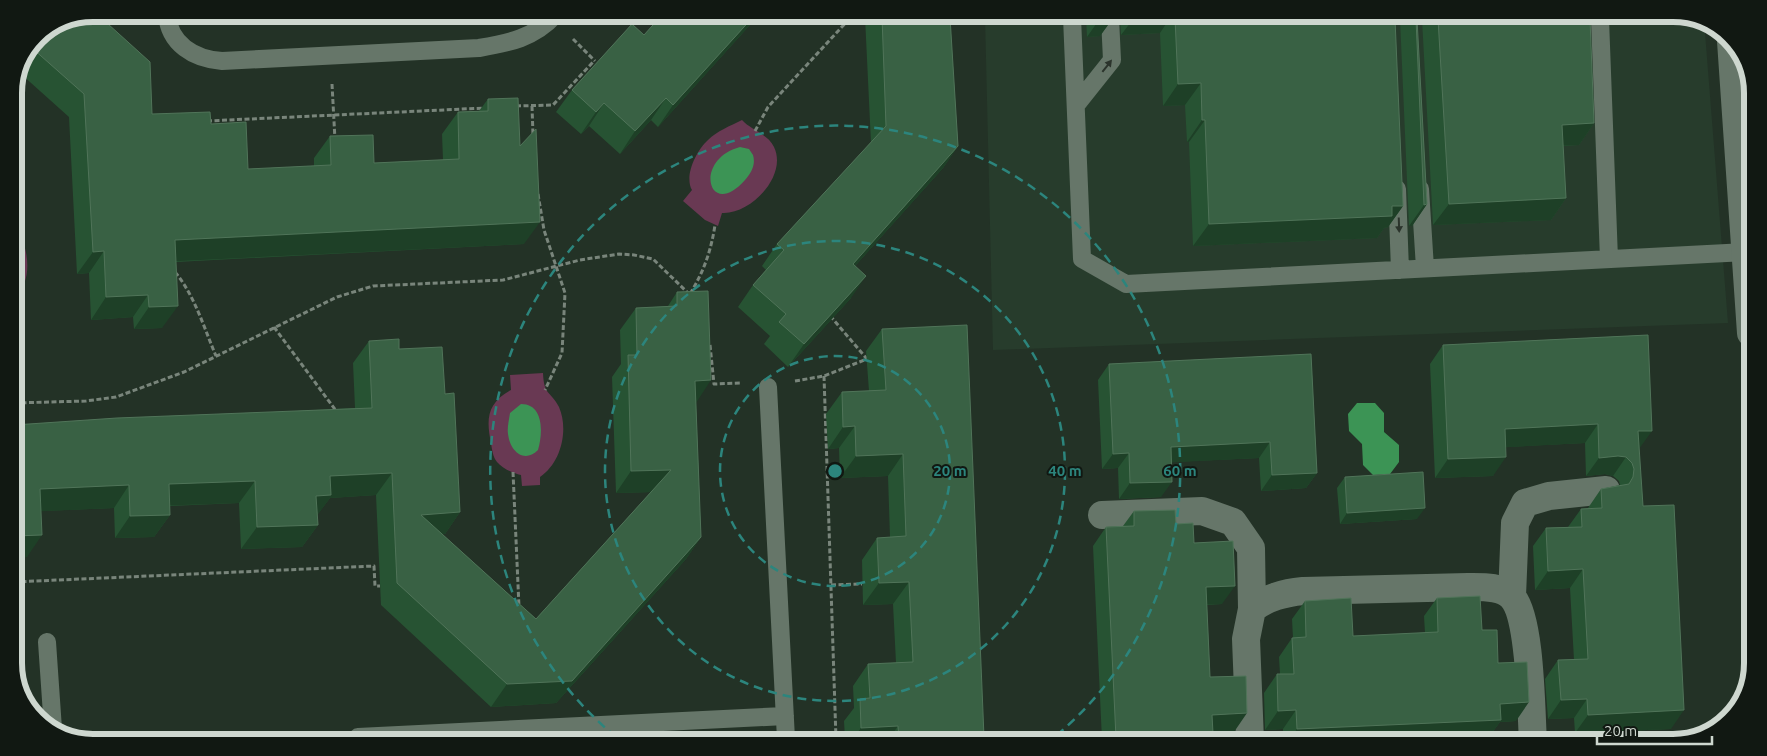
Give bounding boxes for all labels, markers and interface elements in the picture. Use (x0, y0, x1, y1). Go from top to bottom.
one-way arrow (1102, 59, 1112, 73)
one-way arrow (1395, 217, 1403, 233)
centre of rings (826, 462, 844, 480)
text: 20 m (933, 462, 967, 479)
text: 40 m (1048, 462, 1082, 479)
text: 60 m (1163, 462, 1197, 479)
scale bar (1597, 714, 1712, 746)
text: 20 m (1604, 722, 1637, 739)

